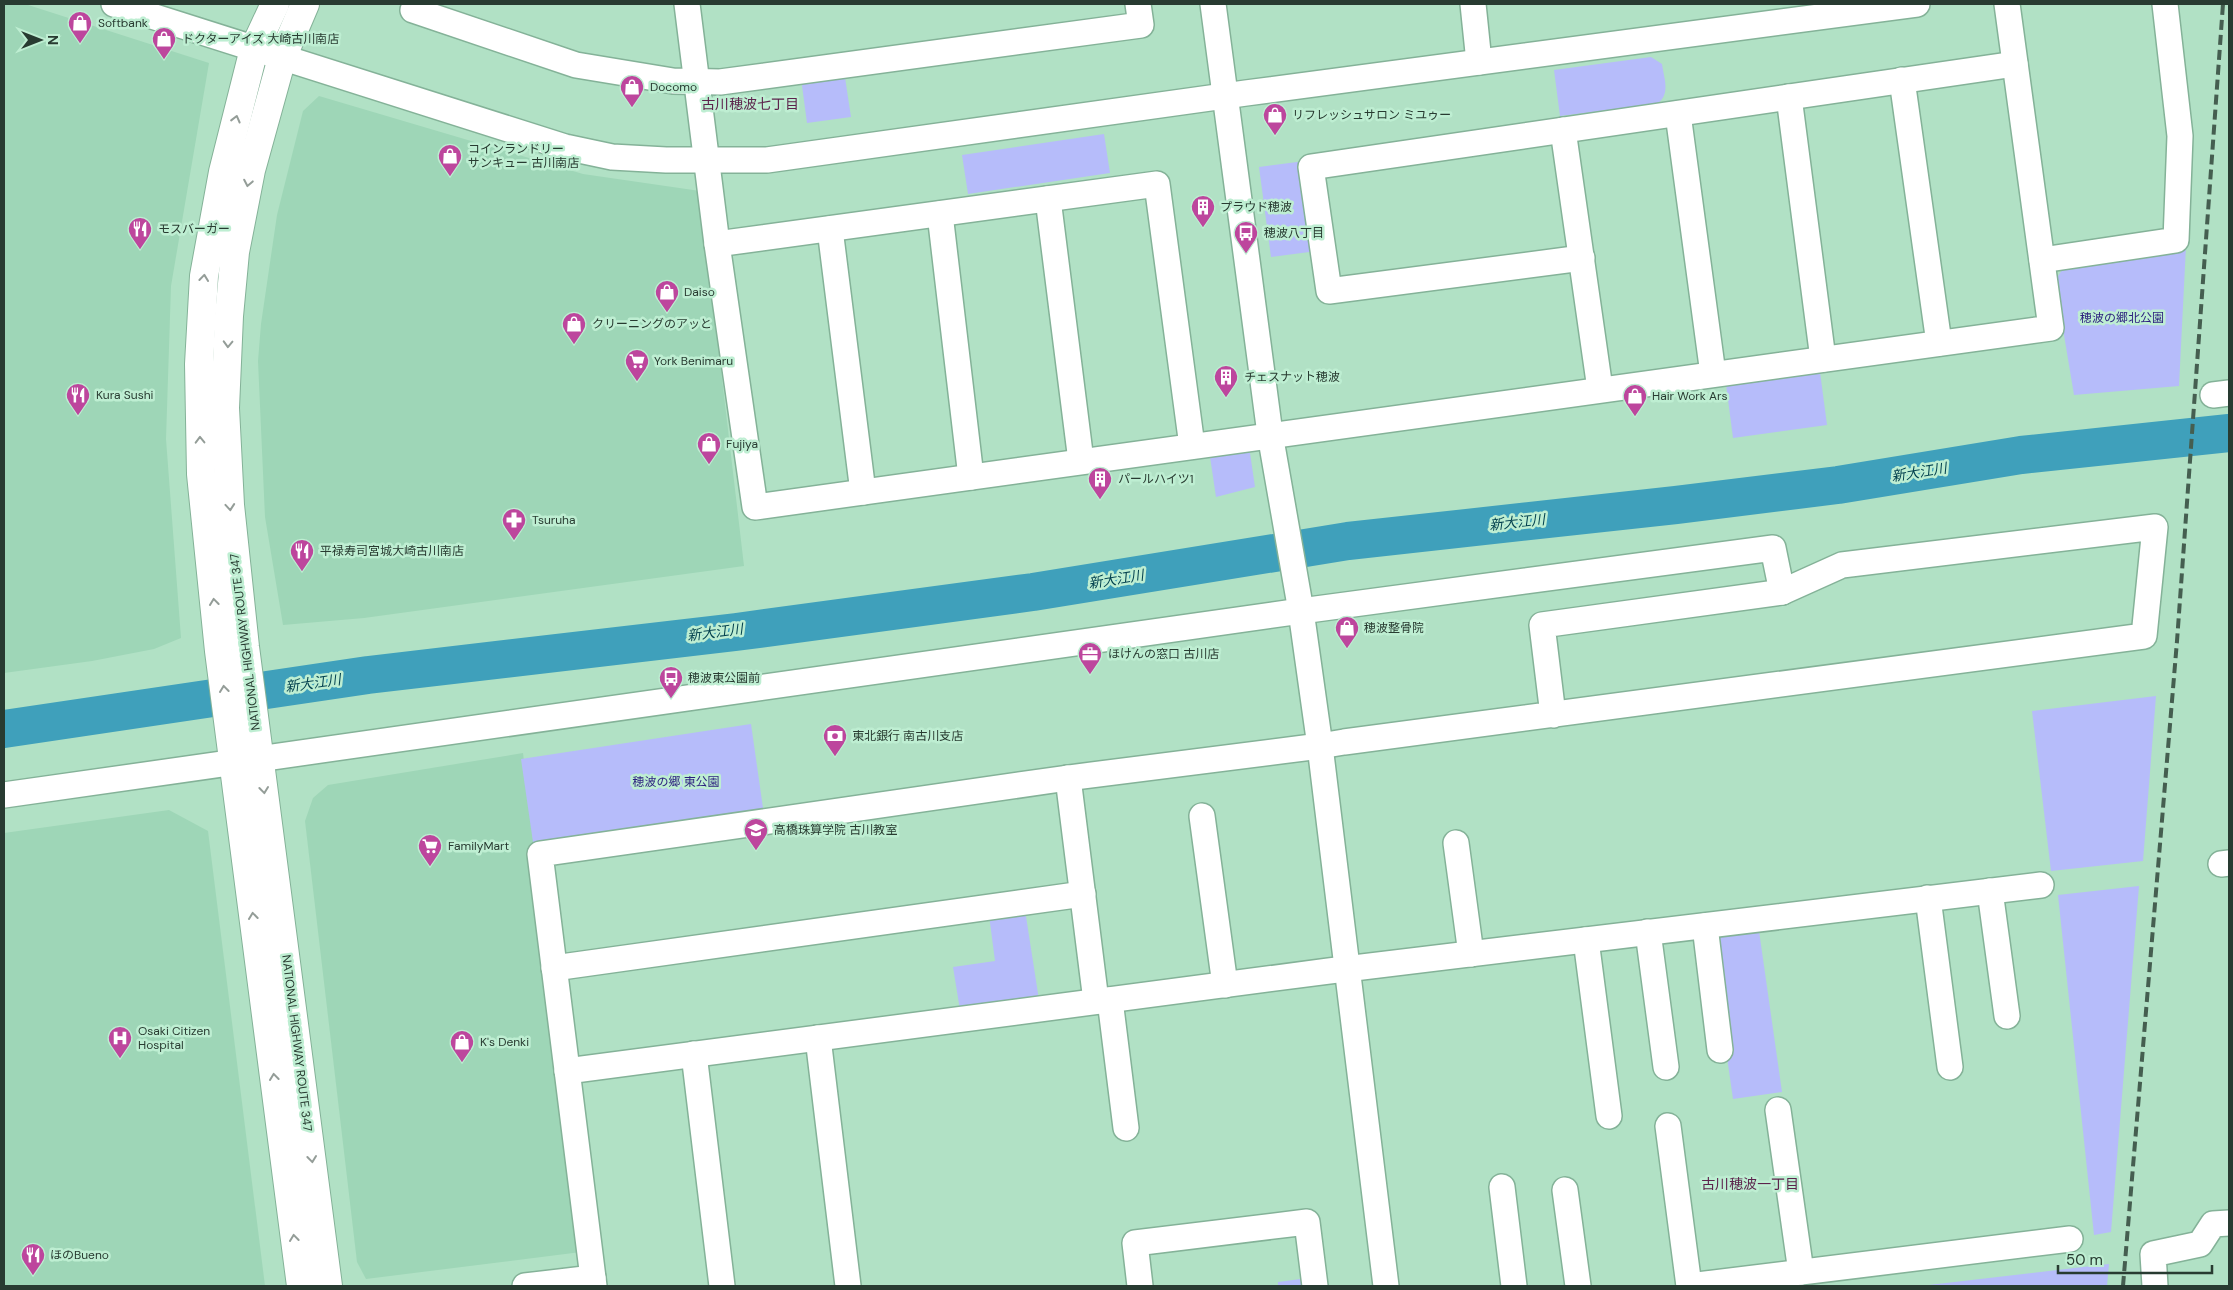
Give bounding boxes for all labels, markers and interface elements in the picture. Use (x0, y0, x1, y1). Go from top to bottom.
shop icon: Softbank (67, 10, 93, 44)
north arrow (15, 15, 65, 65)
place label: Softbank (98, 15, 148, 31)
shop icon: ドクターアイズ 大崎古川南店 (151, 26, 177, 60)
place label: ドクターアイズ 大崎古川南店 (182, 31, 339, 47)
text: N (44, 35, 62, 45)
shop icon: Docomo (619, 74, 645, 108)
place label: Docomo (650, 79, 697, 95)
district label: 古川穂波七丁目 (701, 95, 799, 113)
shop icon: リフレッシュサロン ミユゥー (1262, 102, 1288, 136)
place label: リフレッシュサロン ミユゥー (1292, 107, 1451, 123)
one-way arrow (231, 115, 241, 123)
place label: コインランドリー サンキュー 古川南店 (468, 141, 579, 171)
shop icon: コインランドリー サンキュー 古川南店 (437, 143, 463, 177)
one-way arrow (244, 179, 254, 188)
building icon: プラウド穂波 (1190, 194, 1216, 228)
place label: プラウド穂波 (1220, 199, 1292, 215)
restaurant icon: モスバーガー (127, 216, 153, 250)
bus stop icon: 穂波八丁目 (1233, 220, 1259, 254)
place label: モスバーガー (158, 221, 230, 237)
place label: 穂波八丁目 (1264, 225, 1324, 241)
one-way arrow (199, 274, 210, 282)
shop icon: Daiso (654, 279, 680, 313)
place label: Daiso (684, 284, 715, 300)
park label: 穂波の郷北公園 (2080, 310, 2164, 326)
shop icon: クリーニングのアッと (561, 311, 587, 345)
place label: クリーニングのアッと (592, 316, 712, 332)
one-way arrow (222, 340, 233, 348)
supermarket icon: York Benimaru (624, 348, 650, 382)
place label: York Benimaru (654, 353, 733, 369)
building icon: チェスナット穂波 (1213, 364, 1239, 398)
place label: チェスナット穂波 (1244, 369, 1340, 385)
restaurant icon: Kura Sushi (65, 382, 91, 416)
shop icon: Hair Work Ars (1622, 383, 1648, 417)
place label: Kura Sushi (96, 387, 154, 403)
place label: Hair Work Ars (1652, 388, 1727, 404)
shop icon: Fujiya (696, 431, 722, 465)
one-way arrow (195, 436, 205, 444)
place label: Fujiya (726, 436, 758, 452)
water label: 新大江川 (1890, 458, 1950, 485)
building icon: パールハイツ1 (1087, 466, 1113, 500)
place label: パールハイツ1 (1118, 471, 1194, 487)
one-way arrow (224, 503, 235, 511)
pharmacy icon: Tsuruha (501, 507, 527, 541)
water label: 新大江川 (1488, 510, 1548, 534)
place label: Tsuruha (532, 512, 576, 528)
restaurant icon: 平禄寿司宮城大崎古川南店 (289, 538, 315, 572)
place label: 平禄寿司宮城大崎古川南店 (320, 543, 464, 559)
street label: NATIONAL HIGHWAY ROUTE 347 (226, 553, 264, 731)
water label: 新大江川 (1087, 565, 1147, 592)
one-way arrow (209, 598, 219, 607)
shop icon: 穂波整骨院 (1334, 615, 1360, 649)
water label: 新大江川 (686, 619, 746, 644)
place label: 穂波整骨院 (1364, 620, 1424, 636)
office icon: ほけんの窓口 古川店 (1077, 641, 1103, 675)
place label: ほけんの窓口 古川店 (1108, 646, 1219, 662)
bus stop icon: 穂波東公園前 (658, 665, 684, 699)
water label: 新大江川 (284, 670, 344, 696)
place label: 穂波東公園前 (688, 670, 760, 686)
one-way arrow (219, 684, 230, 692)
bank icon: 東北銀行 南古川支店 (822, 723, 848, 757)
place label: 東北銀行 南古川支店 (852, 728, 963, 744)
park label: 穂波の郷 東公園 (632, 774, 720, 790)
one-way arrow (258, 786, 269, 794)
school or university icon: 高橋珠算学院 古川教室 (743, 817, 769, 851)
place label: 高橋珠算学院 古川教室 (774, 822, 897, 838)
supermarket icon: FamilyMart (417, 833, 443, 867)
place label: FamilyMart (448, 838, 510, 854)
one-way arrow (248, 911, 259, 919)
street label: NATIONAL HIGHWAY ROUTE 347 (278, 954, 316, 1132)
place label: Osaki Citizen Hospital (138, 1023, 210, 1053)
hospital icon: Osaki Citizen Hospital (107, 1025, 133, 1059)
shop icon: K's Denki (449, 1029, 475, 1063)
place label: K's Denki (480, 1034, 529, 1050)
one-way arrow (269, 1072, 280, 1080)
one-way arrow (306, 1156, 317, 1164)
district label: 古川穂波一丁目 (1701, 1175, 1799, 1193)
one-way arrow (290, 1234, 300, 1242)
restaurant icon: ほのBueno (20, 1242, 46, 1276)
scale bar (2058, 1242, 2212, 1274)
place label: ほのBueno (50, 1247, 109, 1263)
text: 50 m (2066, 1250, 2103, 1270)

